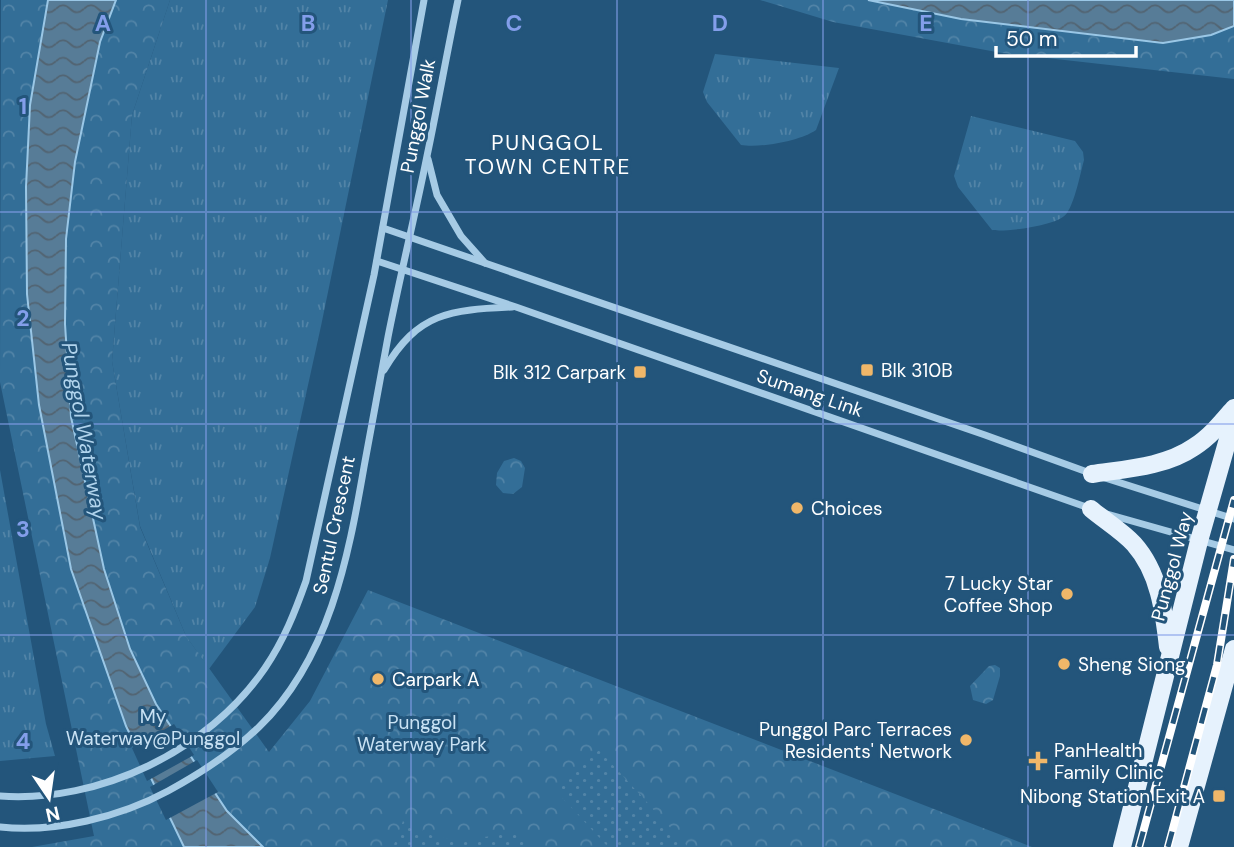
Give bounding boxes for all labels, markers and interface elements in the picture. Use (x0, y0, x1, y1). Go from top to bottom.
text: A (95, 8, 111, 38)
text: B (301, 8, 315, 38)
text: C (506, 8, 522, 38)
text: D (712, 8, 728, 38)
text: E (919, 8, 933, 38)
scale bar (996, 14, 1136, 58)
text: 50 m (1006, 25, 1057, 53)
street label: Punggol Walk (395, 56, 441, 175)
text: 1 (19, 91, 27, 121)
district label: PUNGGOL TOWN CENTRE (465, 129, 631, 181)
text: 2 (16, 303, 30, 333)
water label: Punggol Waterway (55, 340, 114, 523)
place label: Blk 310B (881, 358, 953, 383)
place label: Blk 312 Carpark (493, 360, 626, 385)
marker: Blk 310B (859, 362, 875, 378)
street label: Sumang Link (754, 363, 867, 423)
marker: Blk 312 Carpark (632, 364, 648, 380)
street label: Sentul Crescent (307, 453, 361, 597)
place label: Choices (811, 496, 883, 521)
marker: Choices (789, 500, 805, 516)
street label: Punggol Way (1145, 508, 1199, 623)
text: 3 (16, 514, 30, 544)
place label: 7 Lucky Star Coffee Shop (944, 571, 1053, 618)
marker: 7 Lucky Star Coffee Shop (1059, 586, 1075, 602)
place label: Sheng Siong (1078, 652, 1186, 677)
marker: Sheng Siong (1056, 656, 1072, 672)
place label: Carpark A (392, 667, 480, 692)
marker: Carpark A (370, 671, 386, 687)
park label: My Waterway@Punggol (66, 704, 240, 751)
park label: Punggol Waterway Park (357, 710, 487, 757)
place label: Punggol Parc Terraces Residents' Network (759, 717, 952, 764)
text: 4 (16, 726, 31, 756)
marker: Punggol Parc Terraces Residents' Network (958, 732, 974, 748)
place label: PanHealth Family Clinic (1054, 738, 1164, 785)
marker: PanHealth Family Clinic (1028, 751, 1048, 771)
north arrow (14, 763, 84, 833)
place label: Nibong Station Exit A (1020, 784, 1205, 809)
marker: Nibong Station Exit A (1211, 788, 1227, 804)
text: N (43, 800, 62, 828)

